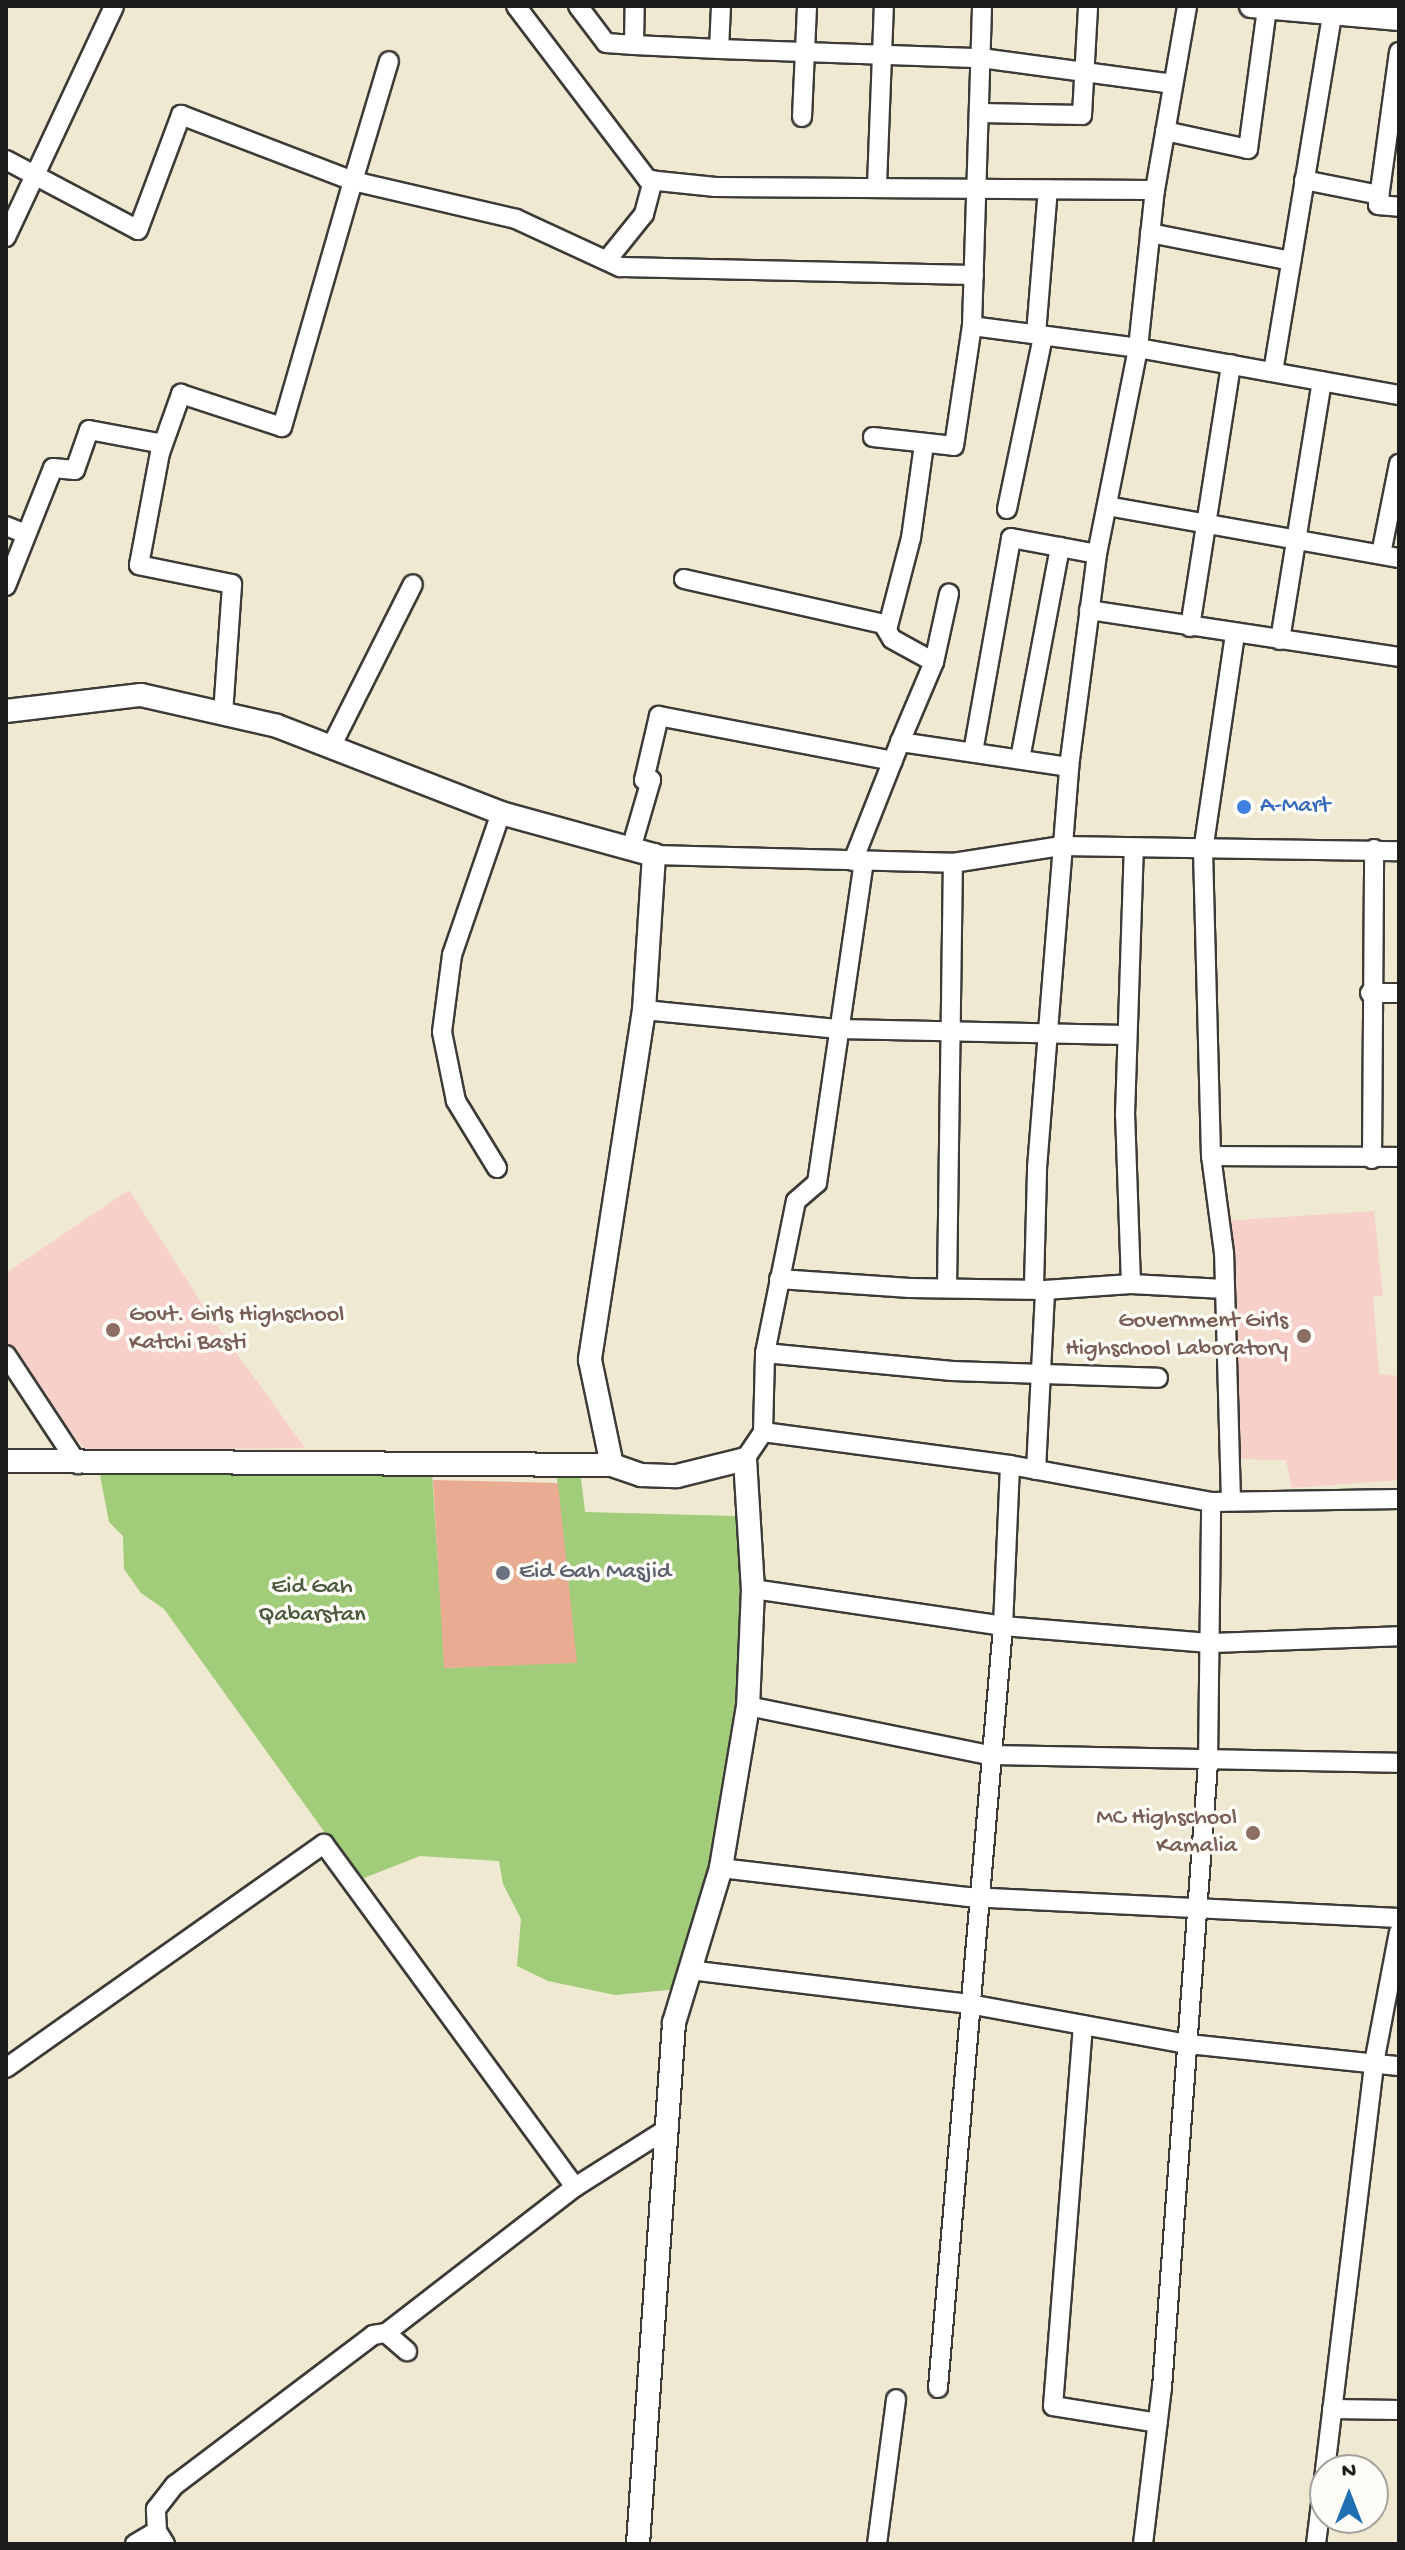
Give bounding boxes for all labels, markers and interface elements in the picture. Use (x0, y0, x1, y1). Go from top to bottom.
place label: A-Mart (1260, 793, 1330, 821)
marker: A-Mart (1235, 798, 1253, 816)
place label: Govt. Girls Highschool Katchi Basti (129, 1302, 344, 1358)
place label: Government Girls Highschool Laboratory (1065, 1308, 1288, 1364)
marker: Govt. Girls Highschool Katchi Basti (104, 1321, 122, 1339)
marker: Government Girls Highschool Laboratory (1295, 1327, 1313, 1345)
place label: Eid Gah Masjid (519, 1559, 671, 1587)
marker: Eid Gah Masjid (494, 1564, 512, 1582)
park label: Eid Gah Qabarstan (258, 1574, 366, 1630)
place label: MC Highschool Kamalia (1096, 1805, 1237, 1861)
marker: MC Highschool Kamalia (1244, 1824, 1262, 1842)
north arrow (1309, 2454, 1389, 2534)
text: N (1342, 2459, 1356, 2485)

